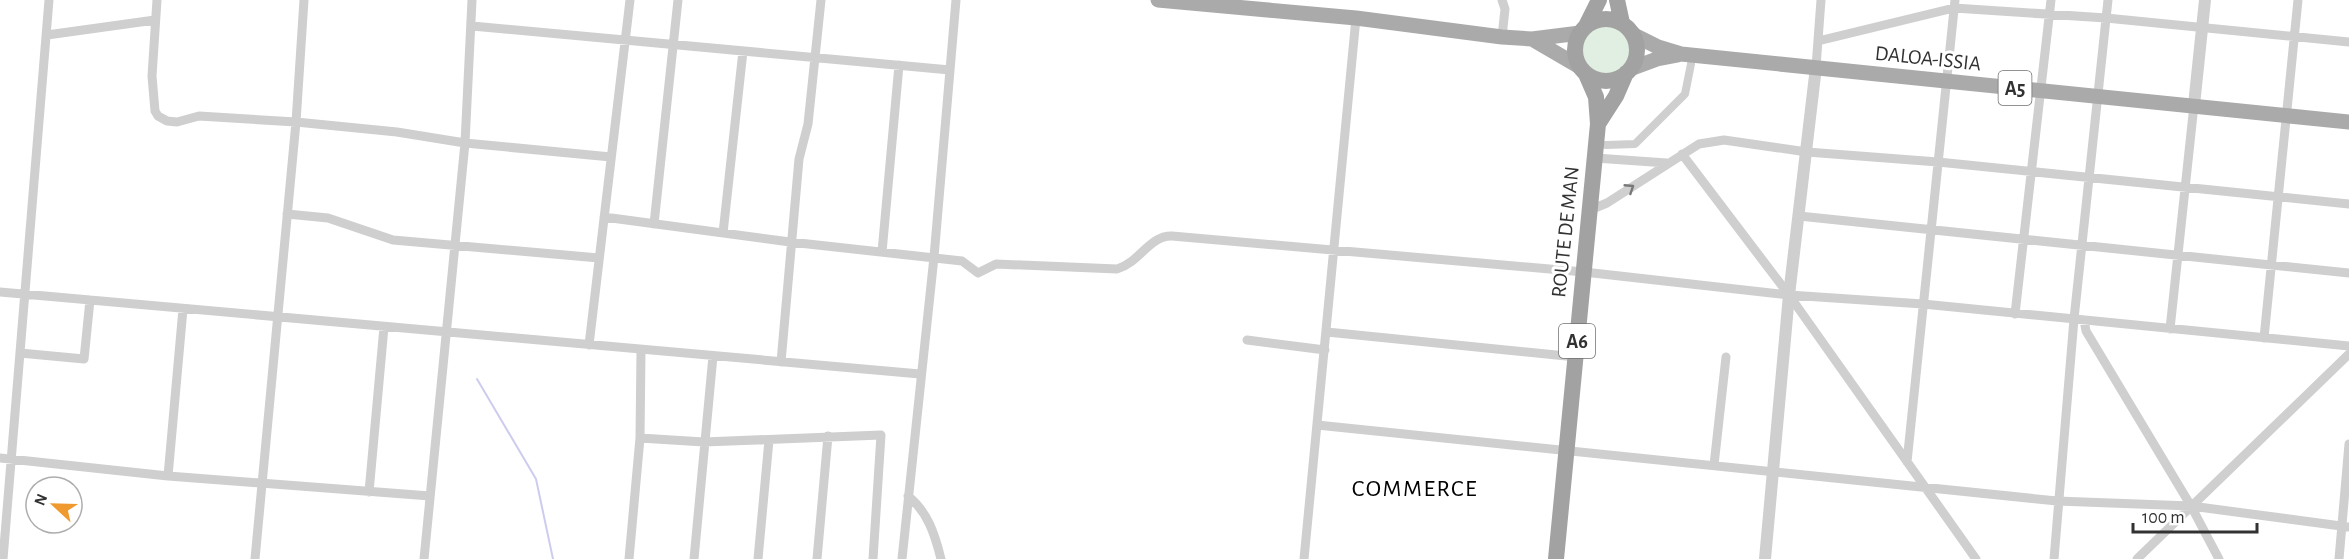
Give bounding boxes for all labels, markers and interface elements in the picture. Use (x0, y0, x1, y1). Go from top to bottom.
street label: DALOA-ISSIA (1874, 42, 1982, 75)
road number: A5 (1998, 71, 2032, 105)
street label: ROUTE DE MAN (1548, 165, 1583, 299)
one-way arrow (1623, 184, 1634, 195)
road number: A6 (1559, 324, 1595, 358)
north arrow (24, 475, 84, 535)
district label: COMMERCE (1352, 477, 1478, 501)
text: N (32, 492, 51, 508)
scale bar (2133, 496, 2258, 534)
text: 100 m (2142, 509, 2185, 527)

